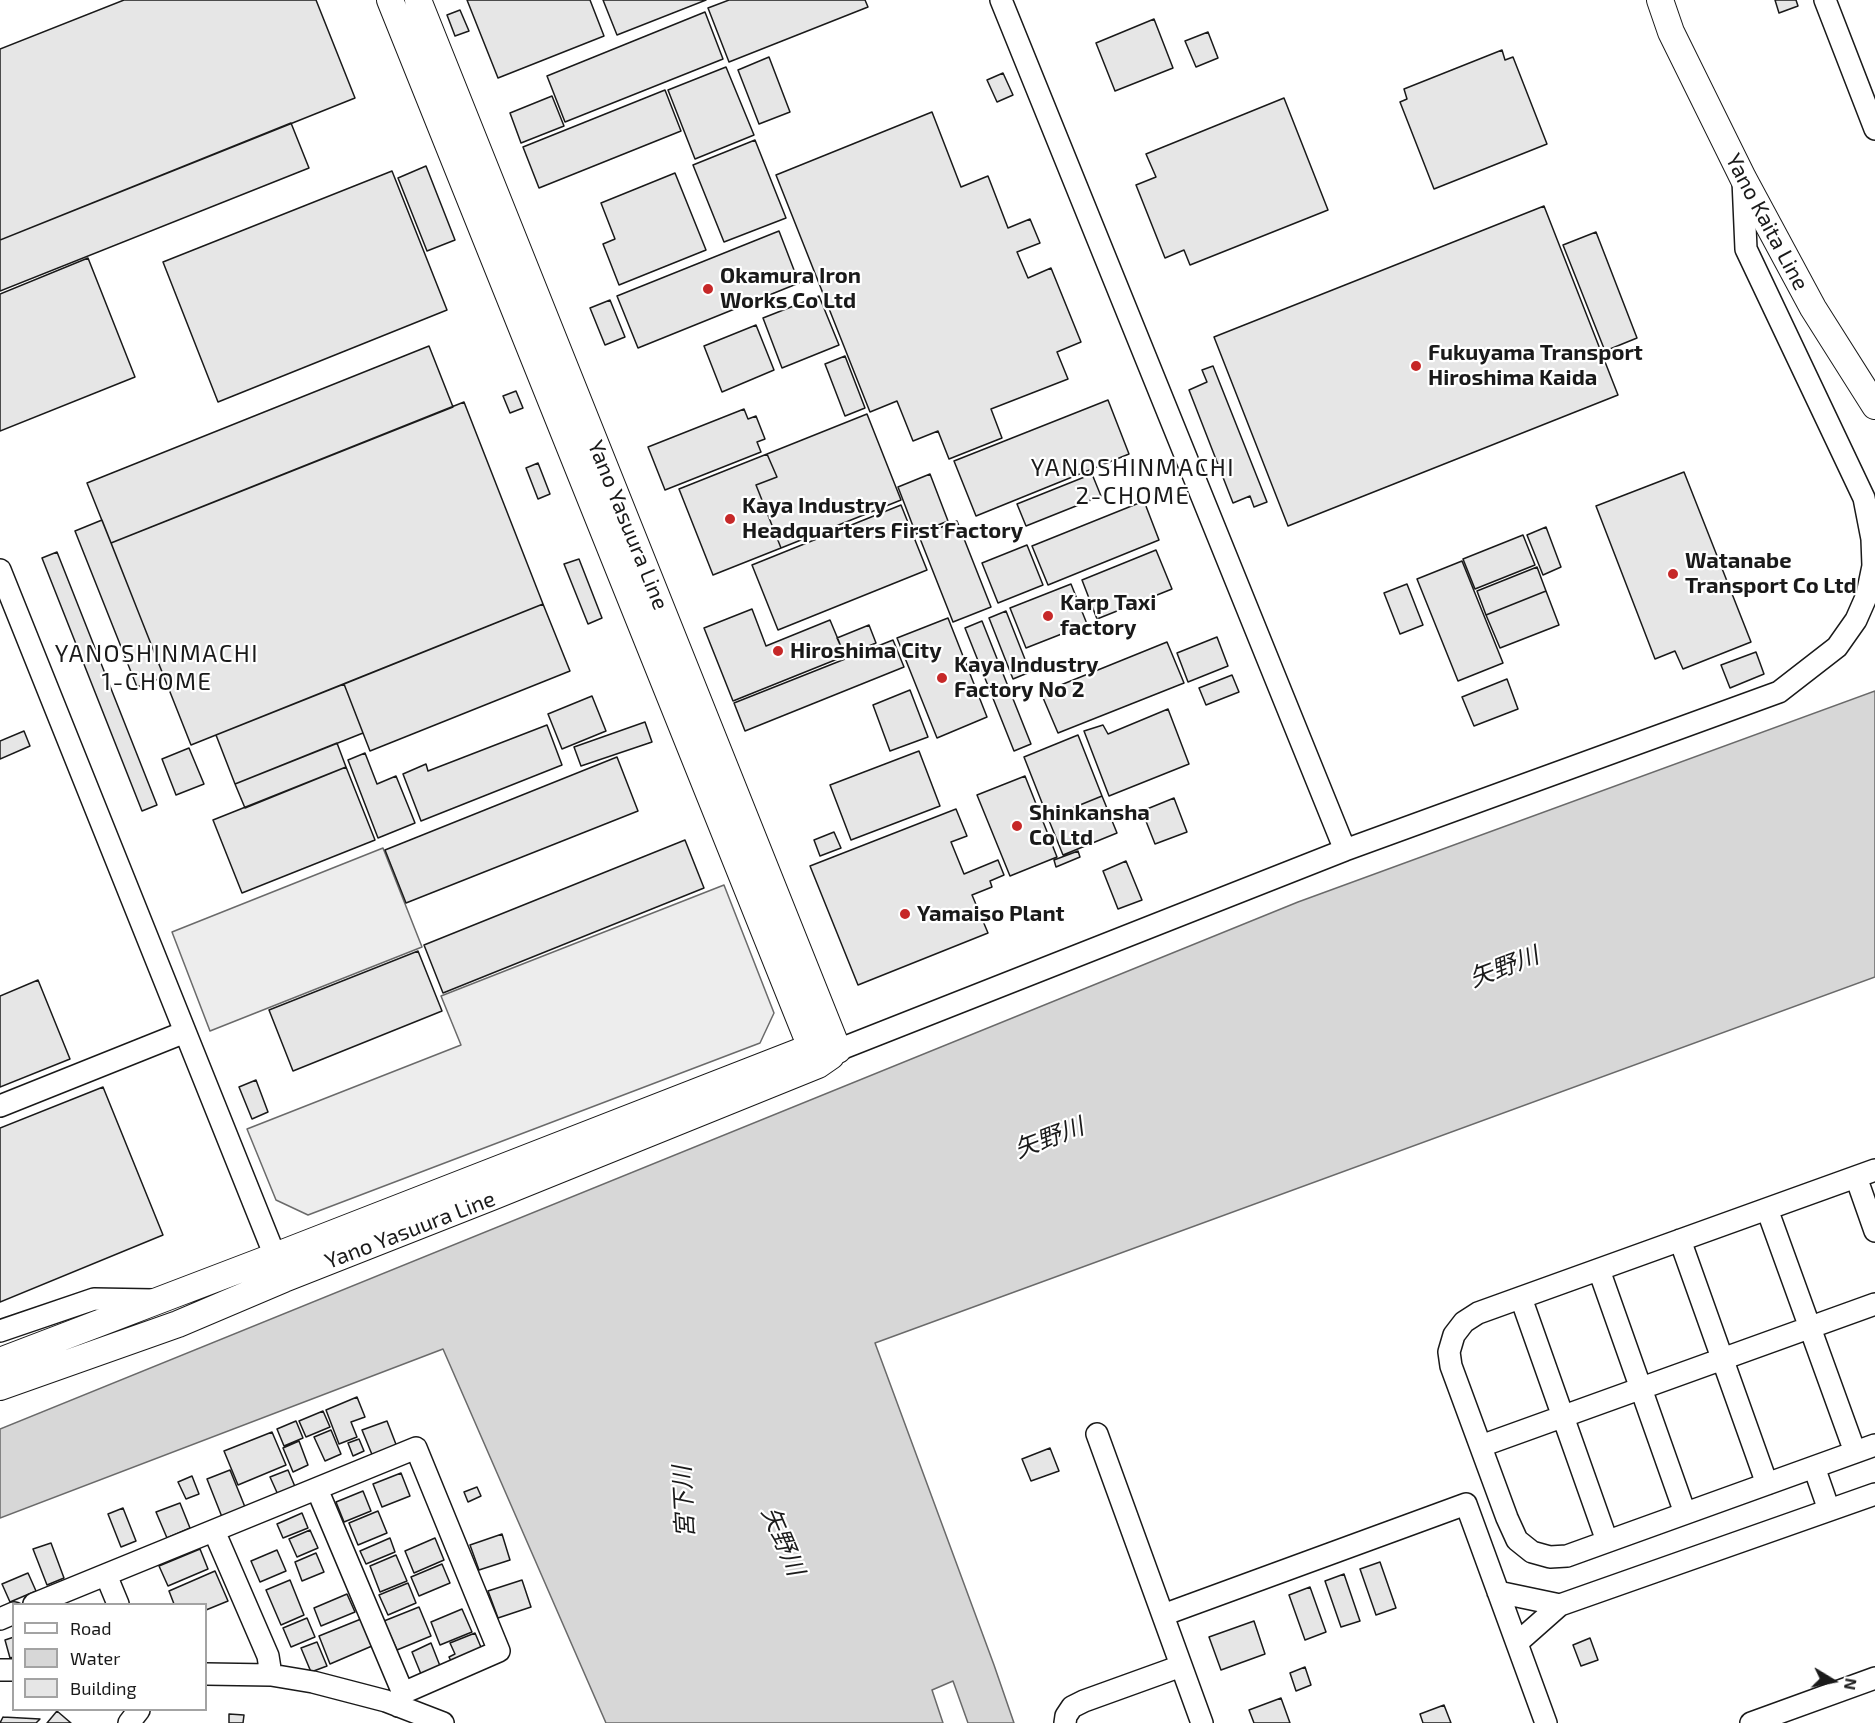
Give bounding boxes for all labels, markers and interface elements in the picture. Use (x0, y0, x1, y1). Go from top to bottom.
street label: Yano Kaita Line (1720, 149, 1814, 295)
place label: Okamura Iron Works Co Ltd (720, 263, 861, 314)
marker: Okamura Iron Works Co Ltd (701, 282, 715, 296)
place label: Fukuyama Transport Hiroshima Kaida (1428, 340, 1643, 392)
marker: Fukuyama Transport Hiroshima Kaida (1409, 359, 1423, 373)
street label: Yano Yasuura Line (582, 436, 674, 614)
district label: YANOSHINMACHI 2-CHOME (1031, 454, 1235, 510)
place label: Kaya Industry Headquarters First Factory (742, 493, 1023, 544)
marker: Kaya Industry Headquarters First Factory (723, 512, 737, 526)
place label: Watanabe Transport Co Ltd (1685, 548, 1857, 600)
marker: Watanabe Transport Co Ltd (1666, 567, 1680, 581)
place label: Karp Taxi factory (1060, 590, 1156, 642)
marker: Karp Taxi factory (1041, 609, 1055, 623)
place label: Hiroshima City (790, 638, 942, 664)
district label: YANOSHINMACHI 1-CHOME (55, 640, 259, 696)
marker: Hiroshima City (771, 644, 785, 658)
place label: Kaya Industry Factory No 2 (954, 652, 1098, 704)
marker: Kaya Industry Factory No 2 (935, 671, 949, 685)
place label: Shinkansha Co Ltd (1029, 800, 1150, 852)
marker: Shinkansha Co Ltd (1010, 819, 1024, 833)
place label: Yamaiso Plant (917, 901, 1065, 927)
marker: Yamaiso Plant (898, 907, 912, 921)
water label: 矢野川 (1465, 941, 1543, 993)
water label: 矢野川 (1010, 1112, 1088, 1164)
street label: Yano Yasuura Line (321, 1185, 499, 1275)
water label: 宮下川 (668, 1465, 700, 1539)
water label: 矢野川 (756, 1502, 810, 1580)
legend (12, 1603, 207, 1711)
text: Road (70, 1617, 111, 1639)
text: Water (70, 1647, 120, 1669)
north arrow (1803, 1651, 1863, 1711)
text: Building (70, 1677, 137, 1699)
text: N (1841, 1677, 1862, 1692)

